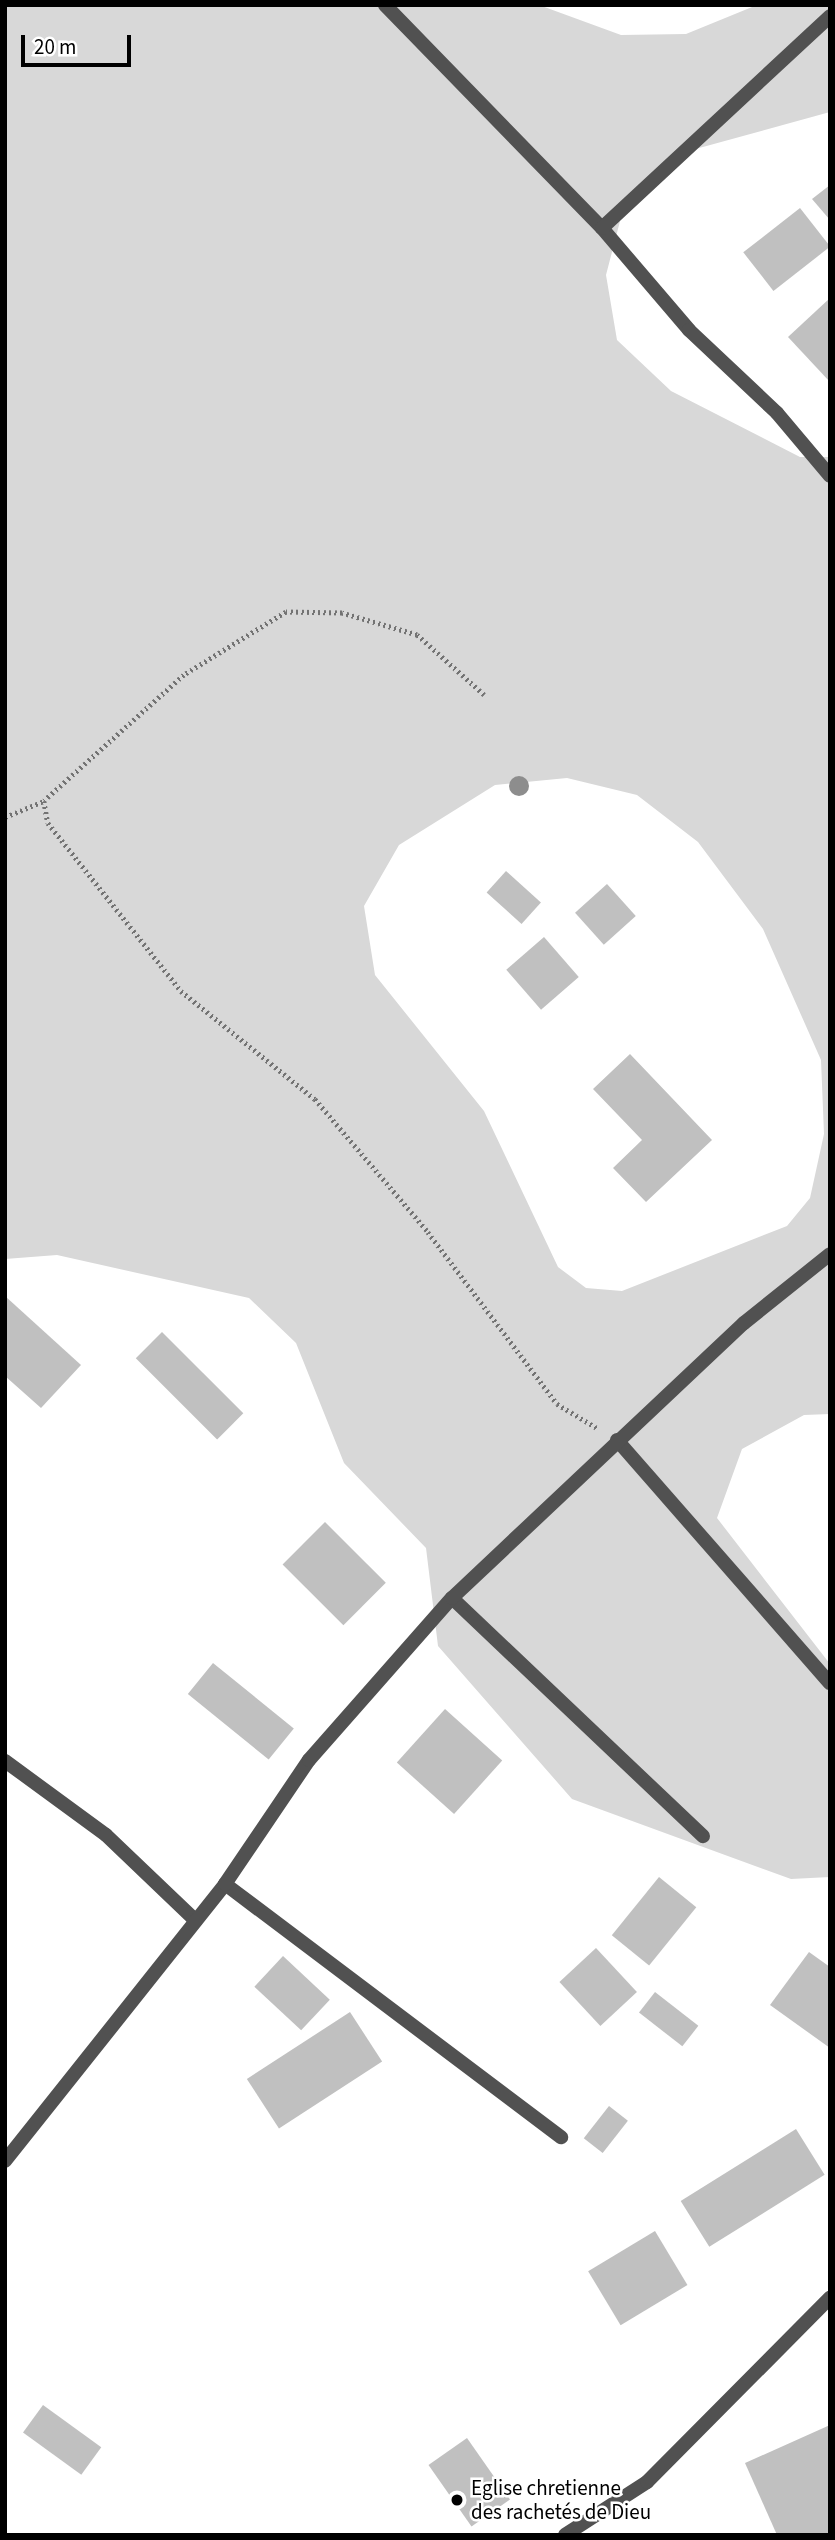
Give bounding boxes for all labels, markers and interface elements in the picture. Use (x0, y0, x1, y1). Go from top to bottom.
scale bar (24, 21, 135, 65)
text: 20 m (34, 32, 76, 62)
place label: Eglise chretienne des rachetés de Dieu (471, 2475, 651, 2525)
marker: Eglise chretienne des rachetés de Dieu (449, 2492, 465, 2508)

